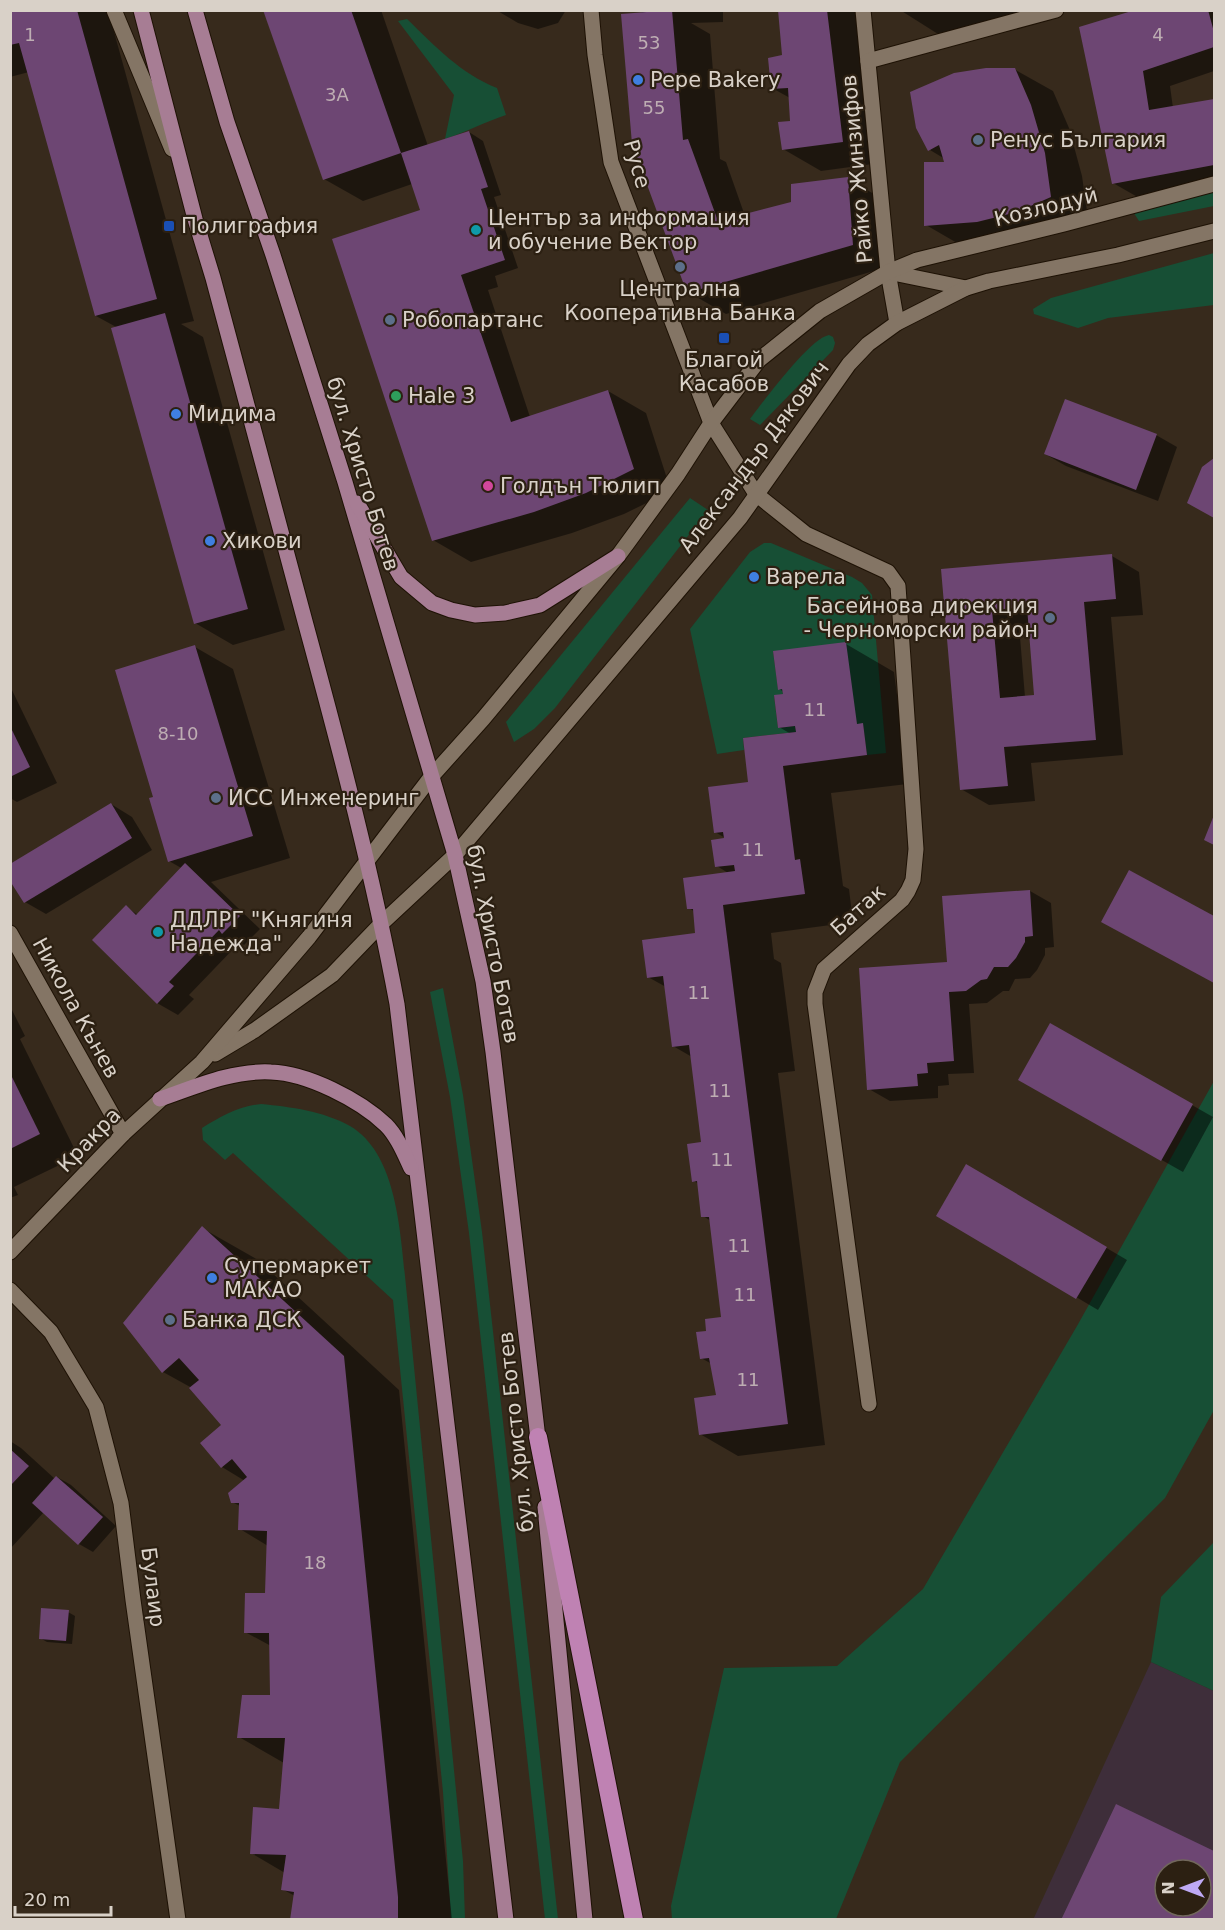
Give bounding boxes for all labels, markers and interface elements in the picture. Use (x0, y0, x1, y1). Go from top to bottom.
house number: 1 (24, 24, 36, 45)
house number: 4 (1152, 24, 1164, 45)
house number: 53 (638, 32, 660, 53)
place label: Pepe Bakery (650, 68, 780, 92)
marker: Pepe Bakery (631, 73, 645, 87)
street label: Райко Жинзифов (837, 74, 877, 264)
house number: 3А (325, 84, 350, 105)
house number: 55 (643, 97, 665, 118)
place label: Ренус България (990, 128, 1166, 152)
marker: Ренус България (971, 133, 985, 147)
street label: Русе (619, 137, 655, 191)
street label: Козлодуй (992, 183, 1100, 231)
place label: Център за информация и обучение Вектор (488, 206, 750, 254)
place label: Полиграфия (181, 214, 318, 238)
marker: Полиграфия (162, 219, 176, 233)
marker: Център за информация и обучение Вектор (469, 223, 483, 237)
marker: Централна Кооперативна Банка (673, 260, 687, 274)
place label: Централна Кооперативна Банка (564, 277, 796, 325)
place label: Робопартанс (402, 308, 544, 332)
marker: Робопартанс (383, 313, 397, 327)
marker: Благой Касабов (717, 331, 731, 345)
place label: Благой Касабов (679, 348, 769, 396)
street label: Александър Дякович (674, 356, 834, 558)
street label: бул. Христо Ботев (322, 374, 404, 574)
place label: Hale 3 (408, 384, 475, 408)
marker: Hale 3 (389, 389, 403, 403)
place label: Мидима (188, 402, 277, 426)
marker: Мидима (169, 407, 183, 421)
place label: Голдън Тюлип (500, 474, 660, 498)
marker: Голдън Тюлип (481, 479, 495, 493)
place label: Хикови (222, 529, 302, 553)
marker: Хикови (203, 534, 217, 548)
place label: Варела (766, 565, 846, 589)
marker: Варела (747, 570, 761, 584)
place label: Басейнова дирекция - Черноморски район (804, 594, 1038, 642)
marker: Басейнова дирекция - Черноморски район (1043, 611, 1057, 625)
house number: 11 (804, 699, 826, 720)
house number: 8-10 (158, 723, 198, 744)
place label: ИСС Инженеринг (228, 786, 419, 810)
marker: ИСС Инженеринг (209, 791, 223, 805)
house number: 11 (742, 839, 764, 860)
street label: бул. Христо Ботев (462, 843, 524, 1045)
street label: Батак (826, 879, 890, 941)
place label: ДДЛРГ "Княгиня Надежда" (170, 908, 353, 956)
marker: ДДЛРГ "Княгиня Надежда" (151, 925, 165, 939)
street label: Никола Кънев (28, 934, 124, 1082)
house number: 11 (688, 982, 710, 1003)
house number: 11 (709, 1080, 731, 1101)
street label: Кракра (53, 1103, 125, 1177)
house number: 11 (711, 1149, 733, 1170)
house number: 11 (728, 1235, 750, 1256)
place label: Супермаркет МАКАО (224, 1254, 371, 1302)
marker: Супермаркет МАКАО (205, 1271, 219, 1285)
house number: 11 (734, 1284, 756, 1305)
place label: Банка ДСК (182, 1308, 301, 1332)
marker: Банка ДСК (163, 1313, 177, 1327)
street label: бул. Христо Ботев (494, 1330, 538, 1534)
house number: 11 (737, 1369, 759, 1390)
street label: Булаир (136, 1546, 170, 1628)
house number: 18 (304, 1552, 326, 1573)
north arrow (1153, 1858, 1213, 1918)
scale bar (15, 1879, 111, 1917)
text: N (1159, 1881, 1178, 1895)
text: 20 m (24, 1889, 70, 1910)

